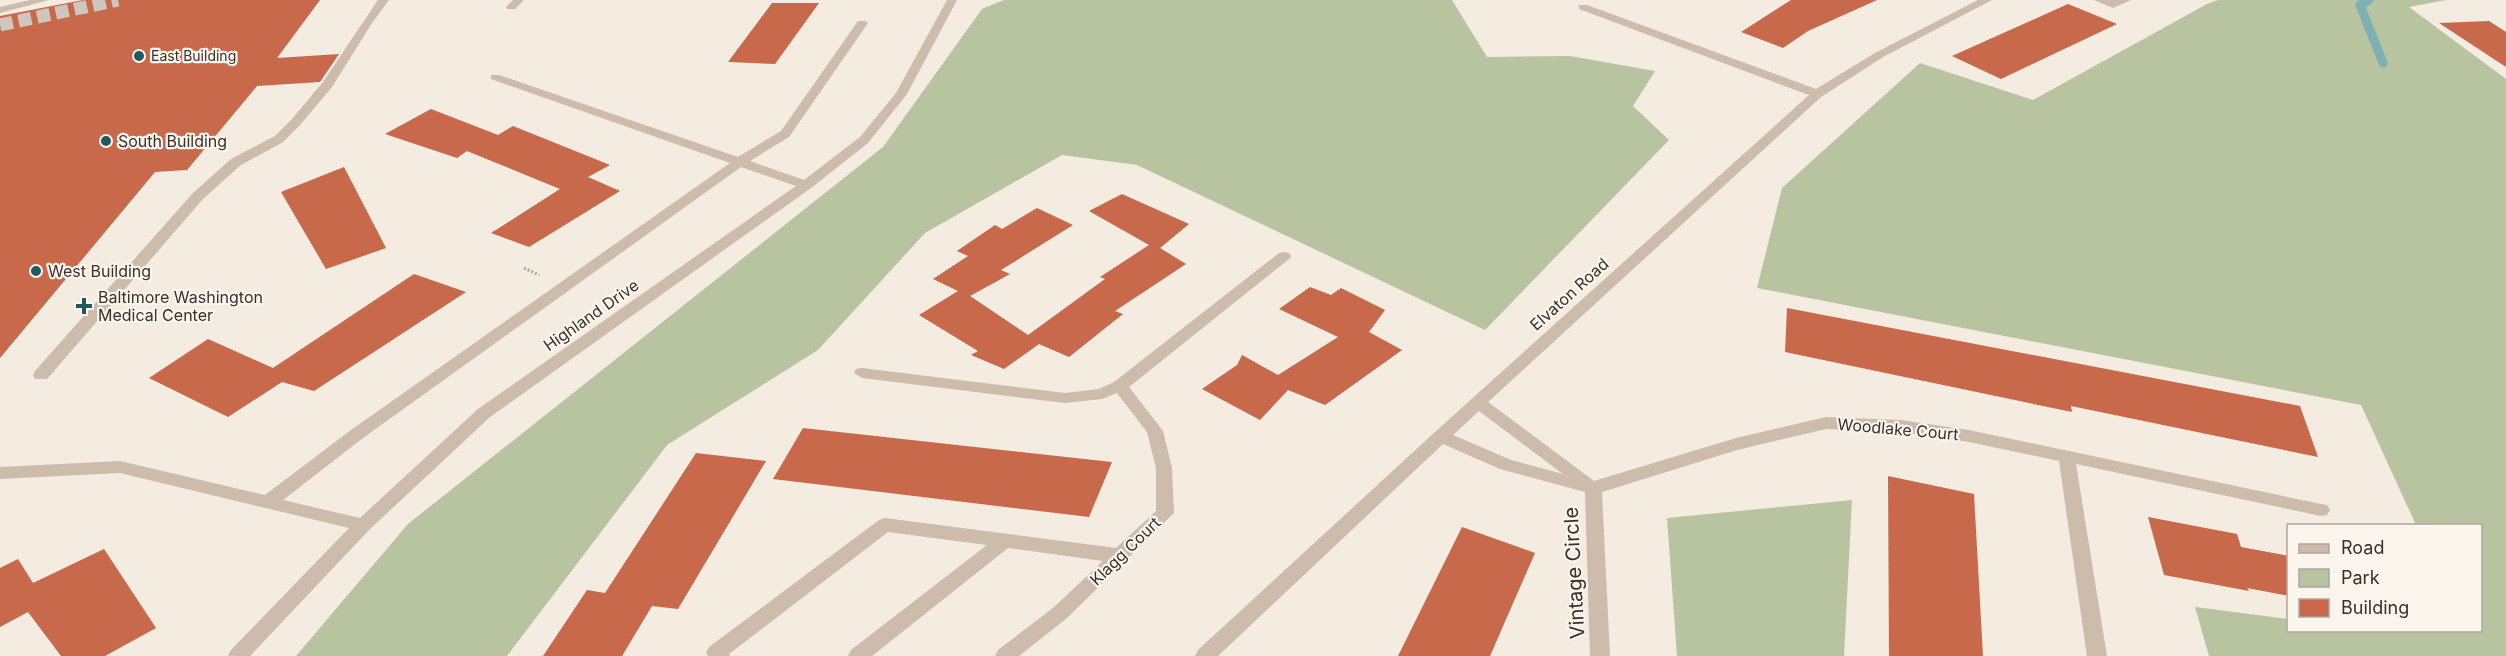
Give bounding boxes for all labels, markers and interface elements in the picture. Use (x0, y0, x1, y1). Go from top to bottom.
place label: East Building (151, 47, 236, 64)
marker: East Building (132, 49, 146, 63)
place label: South Building (118, 131, 227, 151)
marker: South Building (99, 134, 113, 148)
street label: Elvaton Road (1526, 254, 1612, 334)
place label: West Building (48, 261, 151, 281)
marker: West Building (29, 264, 43, 278)
street label: Highland Drive (540, 275, 642, 355)
place label: Baltimore Washington Medical Center (98, 287, 263, 325)
marker: Baltimore Washington Medical Center (75, 297, 93, 315)
street label: Woodlake Court (1837, 414, 1959, 444)
street label: Vintage Circle (1559, 506, 1589, 640)
street label: Klagg Court (1086, 513, 1164, 589)
legend (2287, 524, 2482, 632)
text: Road (2341, 537, 2384, 558)
text: Park (2341, 567, 2380, 588)
text: Building (2341, 597, 2409, 618)

